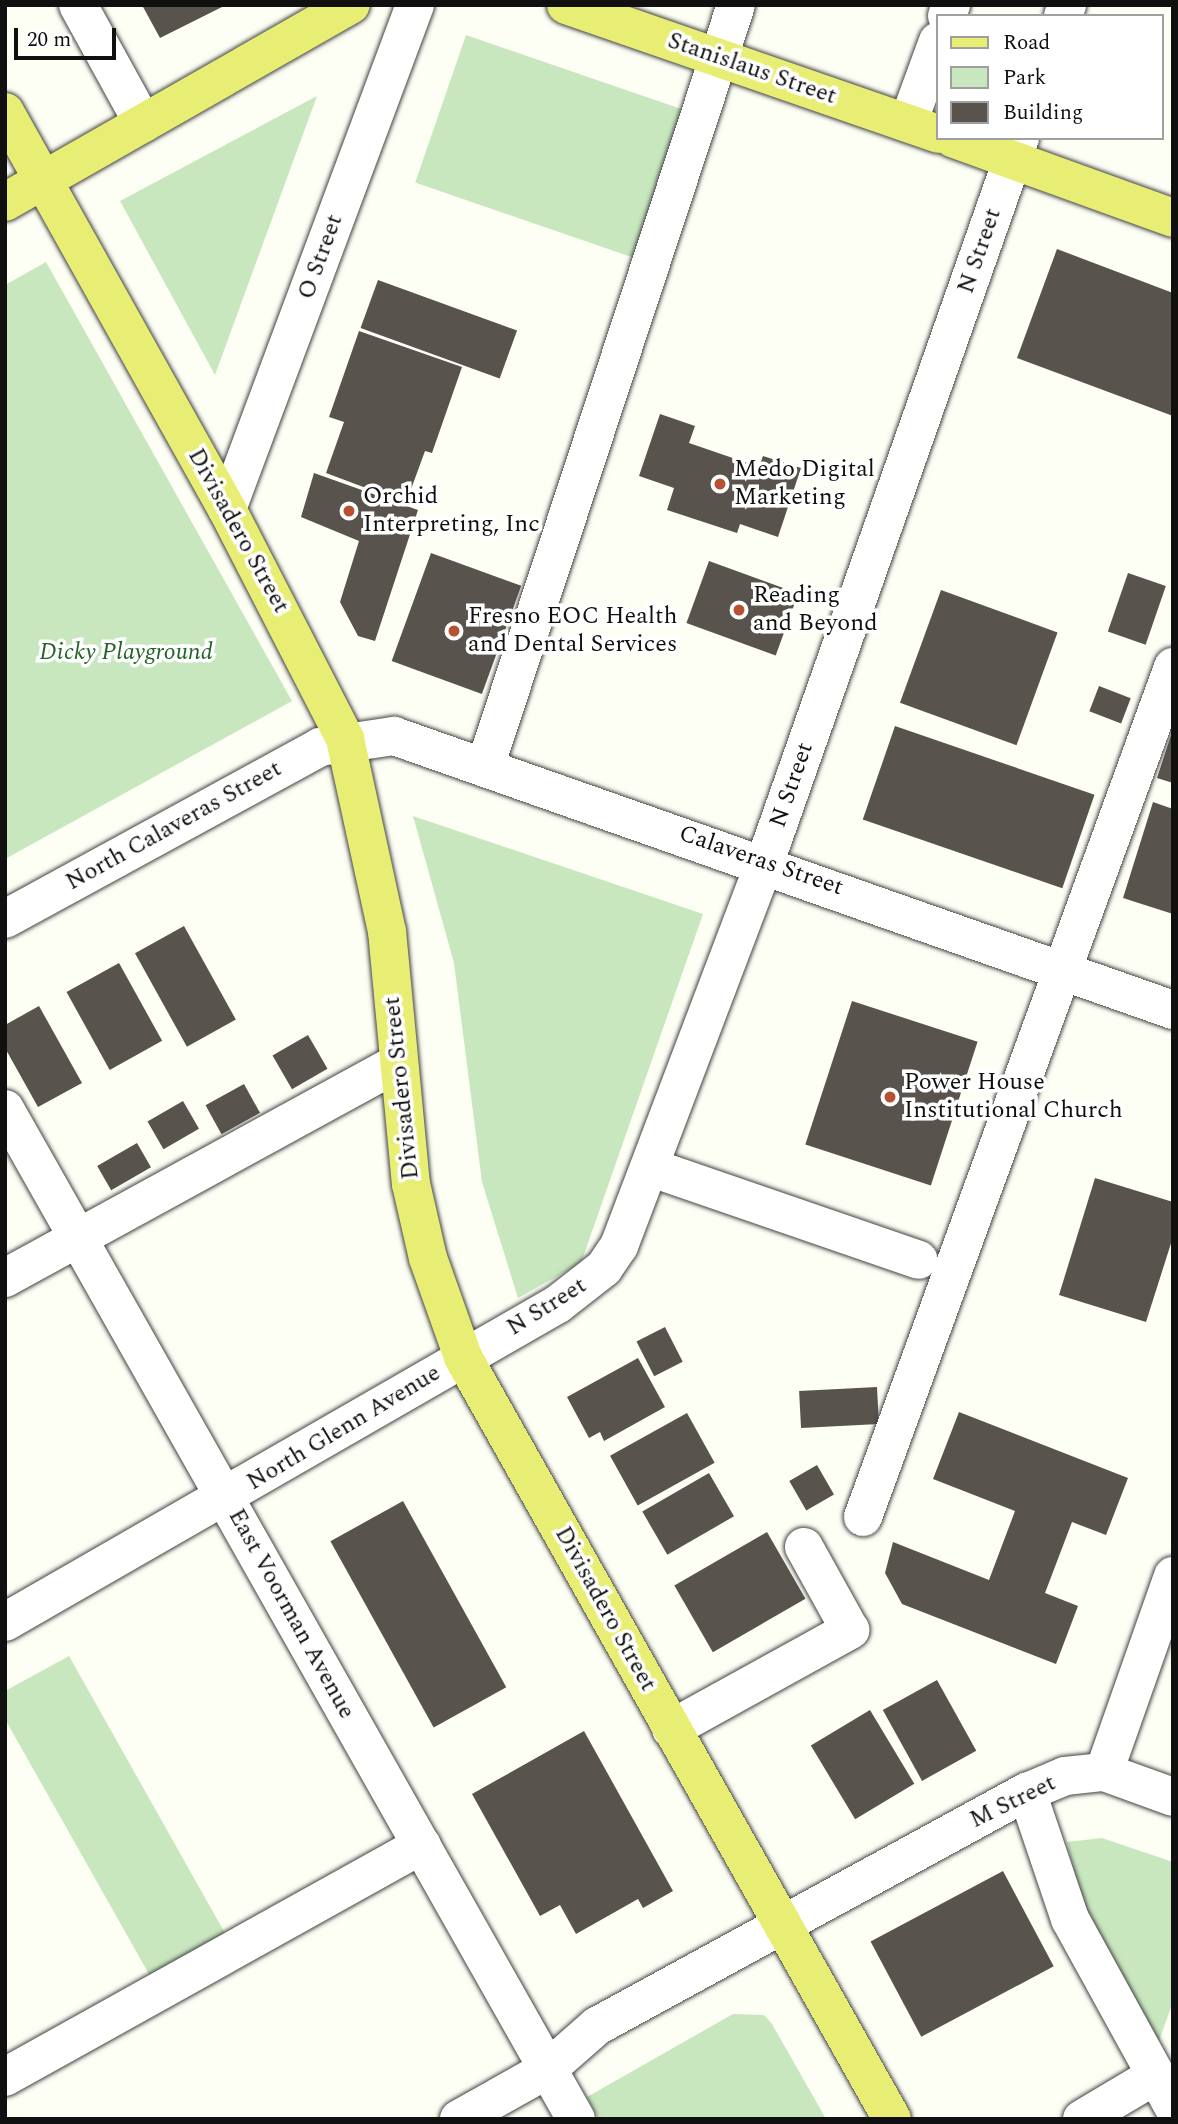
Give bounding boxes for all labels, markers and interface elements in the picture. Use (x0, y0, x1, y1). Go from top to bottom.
scale bar (18, 14, 119, 58)
legend (936, 14, 1164, 140)
text: 20 m (27, 24, 71, 56)
street label: Stanislaus Street (664, 27, 840, 111)
text: Road (1003, 27, 1050, 59)
text: Park (1003, 62, 1046, 94)
text: Building (1003, 97, 1083, 129)
street label: N Street (952, 205, 1008, 297)
street label: O Street (292, 211, 350, 303)
street label: Divisadero Street (181, 444, 295, 618)
place label: Medo Digital Marketing (734, 456, 875, 512)
marker: Medo Digital Marketing (712, 476, 728, 492)
place label: Orchid Interpreting, Inc (363, 483, 540, 539)
marker: Orchid Interpreting, Inc (341, 503, 357, 519)
place label: Reading and Beyond (753, 582, 878, 638)
marker: Reading and Beyond (731, 602, 747, 618)
place label: Fresno EOC Health and Dental Services (468, 603, 677, 659)
marker: Fresno EOC Health and Dental Services (446, 623, 462, 639)
park label: Dicky Playground (39, 639, 213, 667)
street label: N Street (764, 739, 820, 831)
street label: North Calaveras Street (61, 755, 287, 897)
street label: Calaveras Street (675, 819, 847, 903)
street label: Divisadero Street (378, 995, 426, 1181)
place label: Power House Institutional Church (904, 1069, 1123, 1125)
marker: Power House Institutional Church (882, 1089, 898, 1105)
street label: N Street (502, 1271, 592, 1343)
street label: North Glenn Avenue (242, 1359, 446, 1497)
street label: East Voorman Avenue (221, 1504, 361, 1724)
street label: Divisadero Street (548, 1522, 662, 1696)
street label: M Street (965, 1769, 1061, 1835)

